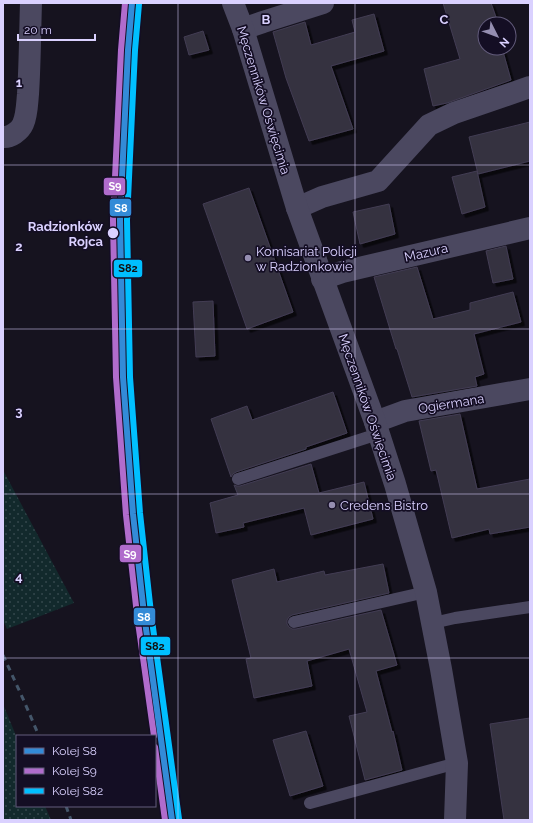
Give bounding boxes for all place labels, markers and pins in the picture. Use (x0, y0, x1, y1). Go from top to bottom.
place label: Radzionków Rojca (28, 219, 104, 249)
marker: Radzionków Rojca (106, 226, 120, 240)
place label: Komisariat Policji w Radzionkowie (256, 244, 357, 274)
marker: Komisariat Policji w Radzionkowie (243, 253, 253, 263)
place label: Credens Bistro (340, 498, 428, 513)
marker: Credens Bistro (327, 500, 337, 510)

